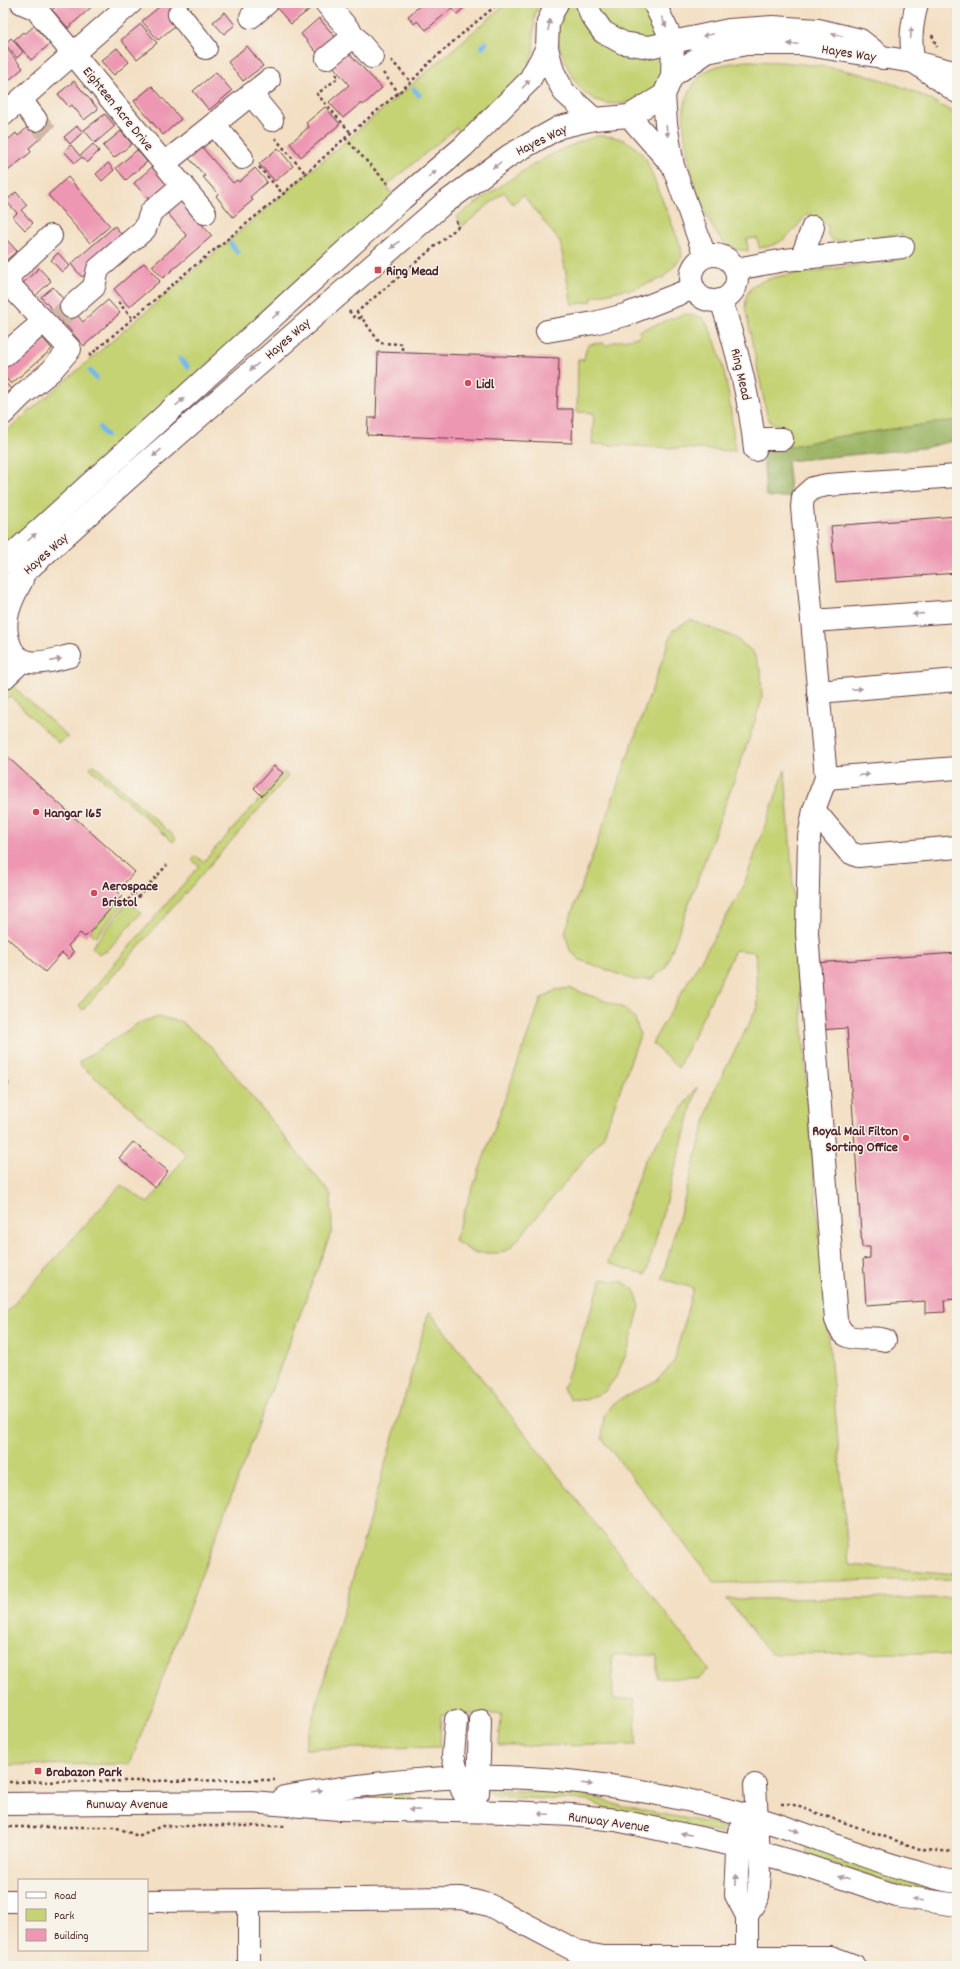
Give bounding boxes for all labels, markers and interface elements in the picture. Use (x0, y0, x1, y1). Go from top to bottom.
one-way arrow (661, 16, 667, 28)
one-way arrow (546, 18, 552, 31)
one-way arrow (908, 27, 915, 39)
one-way arrow (831, 31, 843, 37)
one-way arrow (702, 32, 714, 38)
street label: Hayes Way (820, 40, 878, 68)
one-way arrow (786, 41, 799, 47)
street label: Eighteen Acre Drive (77, 63, 158, 156)
one-way arrow (521, 79, 531, 89)
street label: Hayes Way (513, 120, 571, 162)
one-way arrow (664, 125, 670, 137)
one-way arrow (491, 160, 502, 169)
one-way arrow (427, 169, 437, 178)
one-way arrow (389, 241, 400, 250)
place label: Ring Mead (386, 262, 439, 282)
marker: Ring Mead (373, 265, 383, 275)
one-way arrow (271, 310, 281, 320)
street label: Hayes Way (261, 314, 316, 365)
street label: Ring Mead (724, 347, 756, 402)
one-way arrow (249, 363, 260, 372)
place label: Lidl (476, 375, 495, 395)
marker: Lidl (463, 378, 473, 388)
one-way arrow (174, 398, 185, 407)
one-way arrow (152, 449, 162, 458)
street label: Hayes Way (19, 528, 74, 580)
one-way arrow (27, 532, 37, 542)
one-way arrow (912, 610, 924, 617)
one-way arrow (50, 656, 63, 662)
one-way arrow (851, 686, 863, 692)
one-way arrow (858, 771, 871, 778)
place label: Hangar 165 (44, 804, 102, 824)
marker: Hangar 165 (31, 807, 41, 817)
place label: Aerospace Bristol (102, 877, 158, 913)
marker: Aerospace Bristol (89, 888, 99, 898)
place label: Royal Mail Filton Sorting Office (812, 1122, 899, 1158)
marker: Royal Mail Filton Sorting Office (901, 1133, 911, 1143)
place label: Brabazon Park (46, 1763, 122, 1783)
marker: Brabazon Park (33, 1766, 43, 1776)
one-way arrow (581, 1781, 593, 1787)
one-way arrow (311, 1788, 323, 1794)
street label: Runway Avenue (86, 1795, 168, 1815)
one-way arrow (407, 1807, 420, 1813)
street label: Runway Avenue (567, 1807, 651, 1839)
one-way arrow (538, 1810, 550, 1817)
one-way arrow (788, 1828, 800, 1834)
one-way arrow (680, 1831, 692, 1837)
one-way arrow (733, 1873, 739, 1886)
one-way arrow (836, 1874, 848, 1880)
legend (18, 1879, 148, 1951)
text: Road (54, 1888, 76, 1905)
one-way arrow (912, 1897, 925, 1903)
text: Park (54, 1908, 75, 1925)
text: Building (54, 1928, 89, 1945)

